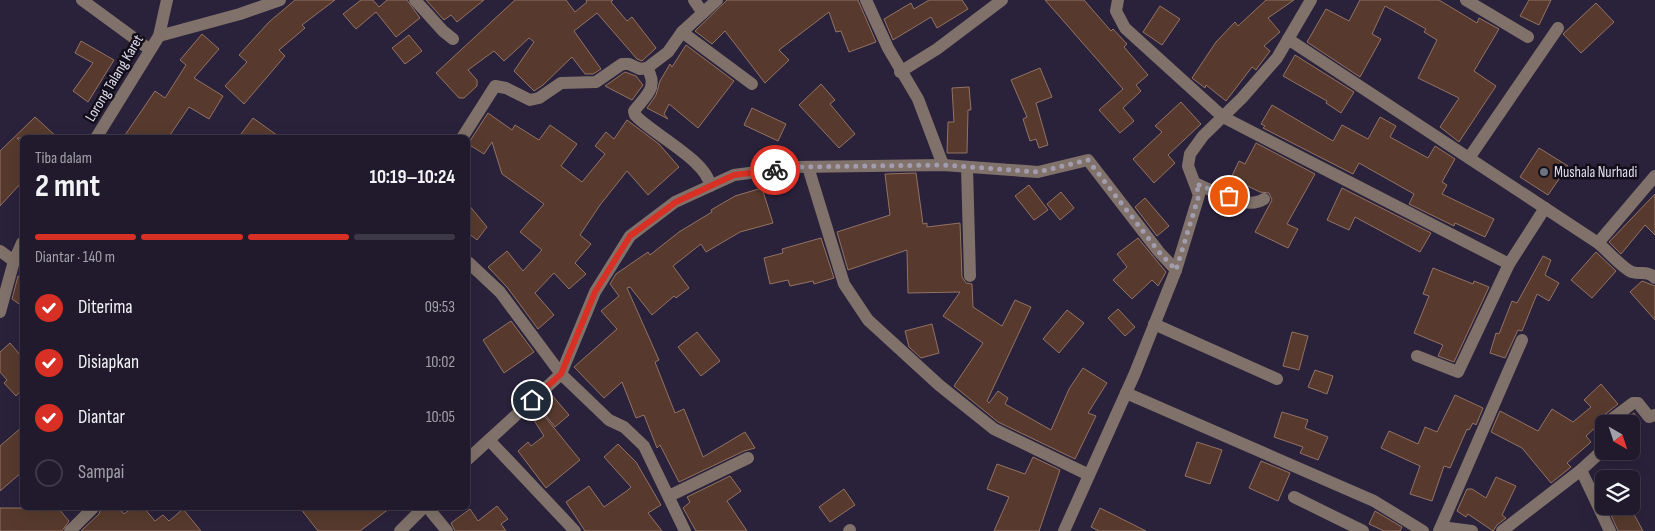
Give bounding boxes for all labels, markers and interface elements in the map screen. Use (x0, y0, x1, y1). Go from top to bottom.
street label: Lorong Talang Karet (81, 31, 148, 125)
courier (750, 145, 800, 195)
text: Tiba dalam (35, 149, 92, 168)
icon: bike (761, 156, 789, 184)
place label: Mushala Nurhadi (1554, 163, 1637, 182)
text: 10:19–10:24 (369, 166, 455, 189)
marker: Mushala Nurhadi (1538, 166, 1550, 178)
text: 2 mnt (35, 167, 100, 206)
pin (1208, 175, 1250, 217)
icon: bag (1215, 182, 1243, 210)
text: Diantar · 140 m (35, 248, 115, 267)
icon: check (35, 294, 63, 322)
text: Diterima (78, 296, 133, 319)
text: 09:53 (425, 298, 455, 317)
icon: check (35, 349, 63, 377)
text: Disiapkan (78, 351, 139, 374)
text: 10:02 (426, 353, 455, 372)
pin (511, 379, 553, 421)
icon: home (518, 386, 546, 414)
icon: check (35, 404, 63, 432)
text: Diantar (78, 406, 125, 429)
text: 10:05 (426, 408, 455, 427)
north arrow (1595, 415, 1640, 460)
map controls (1595, 415, 1640, 515)
text: Sampai (78, 461, 124, 484)
button: layers (1595, 470, 1640, 515)

